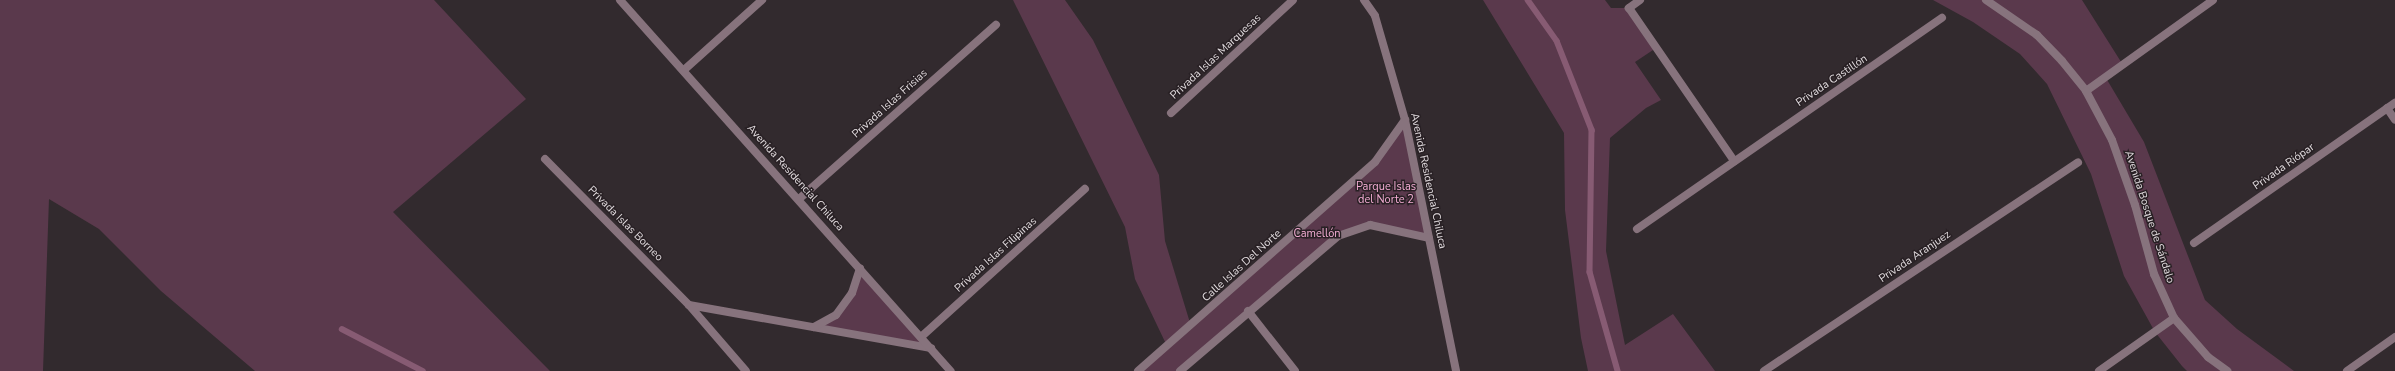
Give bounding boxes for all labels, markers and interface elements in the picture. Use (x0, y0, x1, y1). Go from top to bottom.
street label: Privada Islas Marquesas (1168, 12, 1264, 102)
street label: Privada Castillón (1794, 52, 1870, 110)
street label: Privada Islas Frisias (850, 67, 930, 141)
street label: Avenida Residencial Chiluca (1407, 112, 1449, 250)
street label: Avenida Residencial Chiluca (744, 122, 846, 234)
street label: Privada Riópar (2251, 141, 2317, 193)
street label: Avenida Bosque de Sándalo (2121, 149, 2177, 285)
park label: Parque Islas del Norte 2 (1356, 181, 1416, 207)
street label: Privada Islas Borneo (585, 184, 665, 264)
street label: Privada Islas Filipinas (952, 215, 1040, 295)
street label: Calle Islas Del Norte (1200, 227, 1284, 305)
park label: Camellón (1293, 227, 1341, 241)
street label: Privada Aranjuez (1877, 228, 1953, 286)

